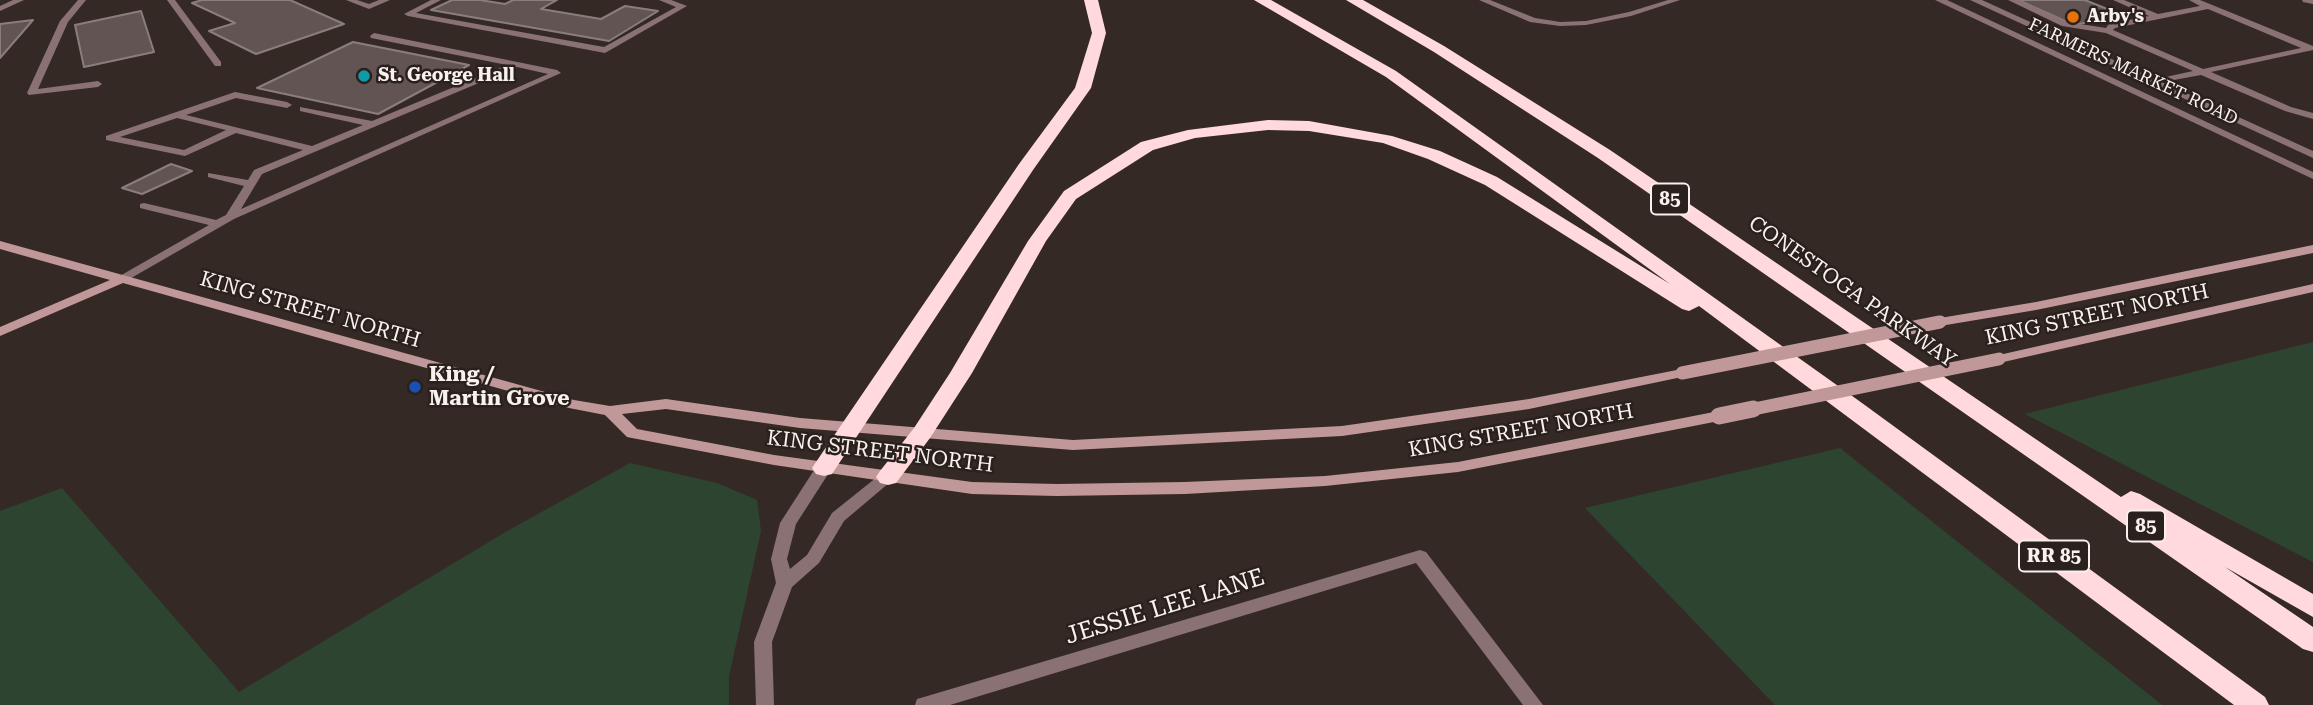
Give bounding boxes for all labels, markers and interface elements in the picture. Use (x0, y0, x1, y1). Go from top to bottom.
place label: Arby's (2087, 6, 2144, 28)
marker: Arby's (2065, 9, 2081, 25)
street label: FARMERS MARKET ROAD (2025, 14, 2241, 130)
place label: St. George Hall (378, 65, 515, 87)
marker: St. George Hall (356, 68, 372, 84)
road number: 85 (1651, 183, 1689, 214)
street label: CONESTOGA PARKWAY (1744, 211, 1960, 373)
street label: KING STREET NORTH (197, 266, 423, 354)
street label: KING STREET NORTH (1983, 279, 2211, 351)
place label: King / Martin Grove (429, 362, 570, 412)
marker: King / Martin Grove (407, 379, 423, 395)
street label: KING STREET NORTH (1406, 399, 1636, 463)
street label: KING STREET NORTH (765, 426, 995, 478)
road number: 85 (2127, 510, 2165, 541)
road number: RR 85 (2019, 540, 2089, 572)
street label: JESSIE LEE LANE (1062, 563, 1268, 651)

